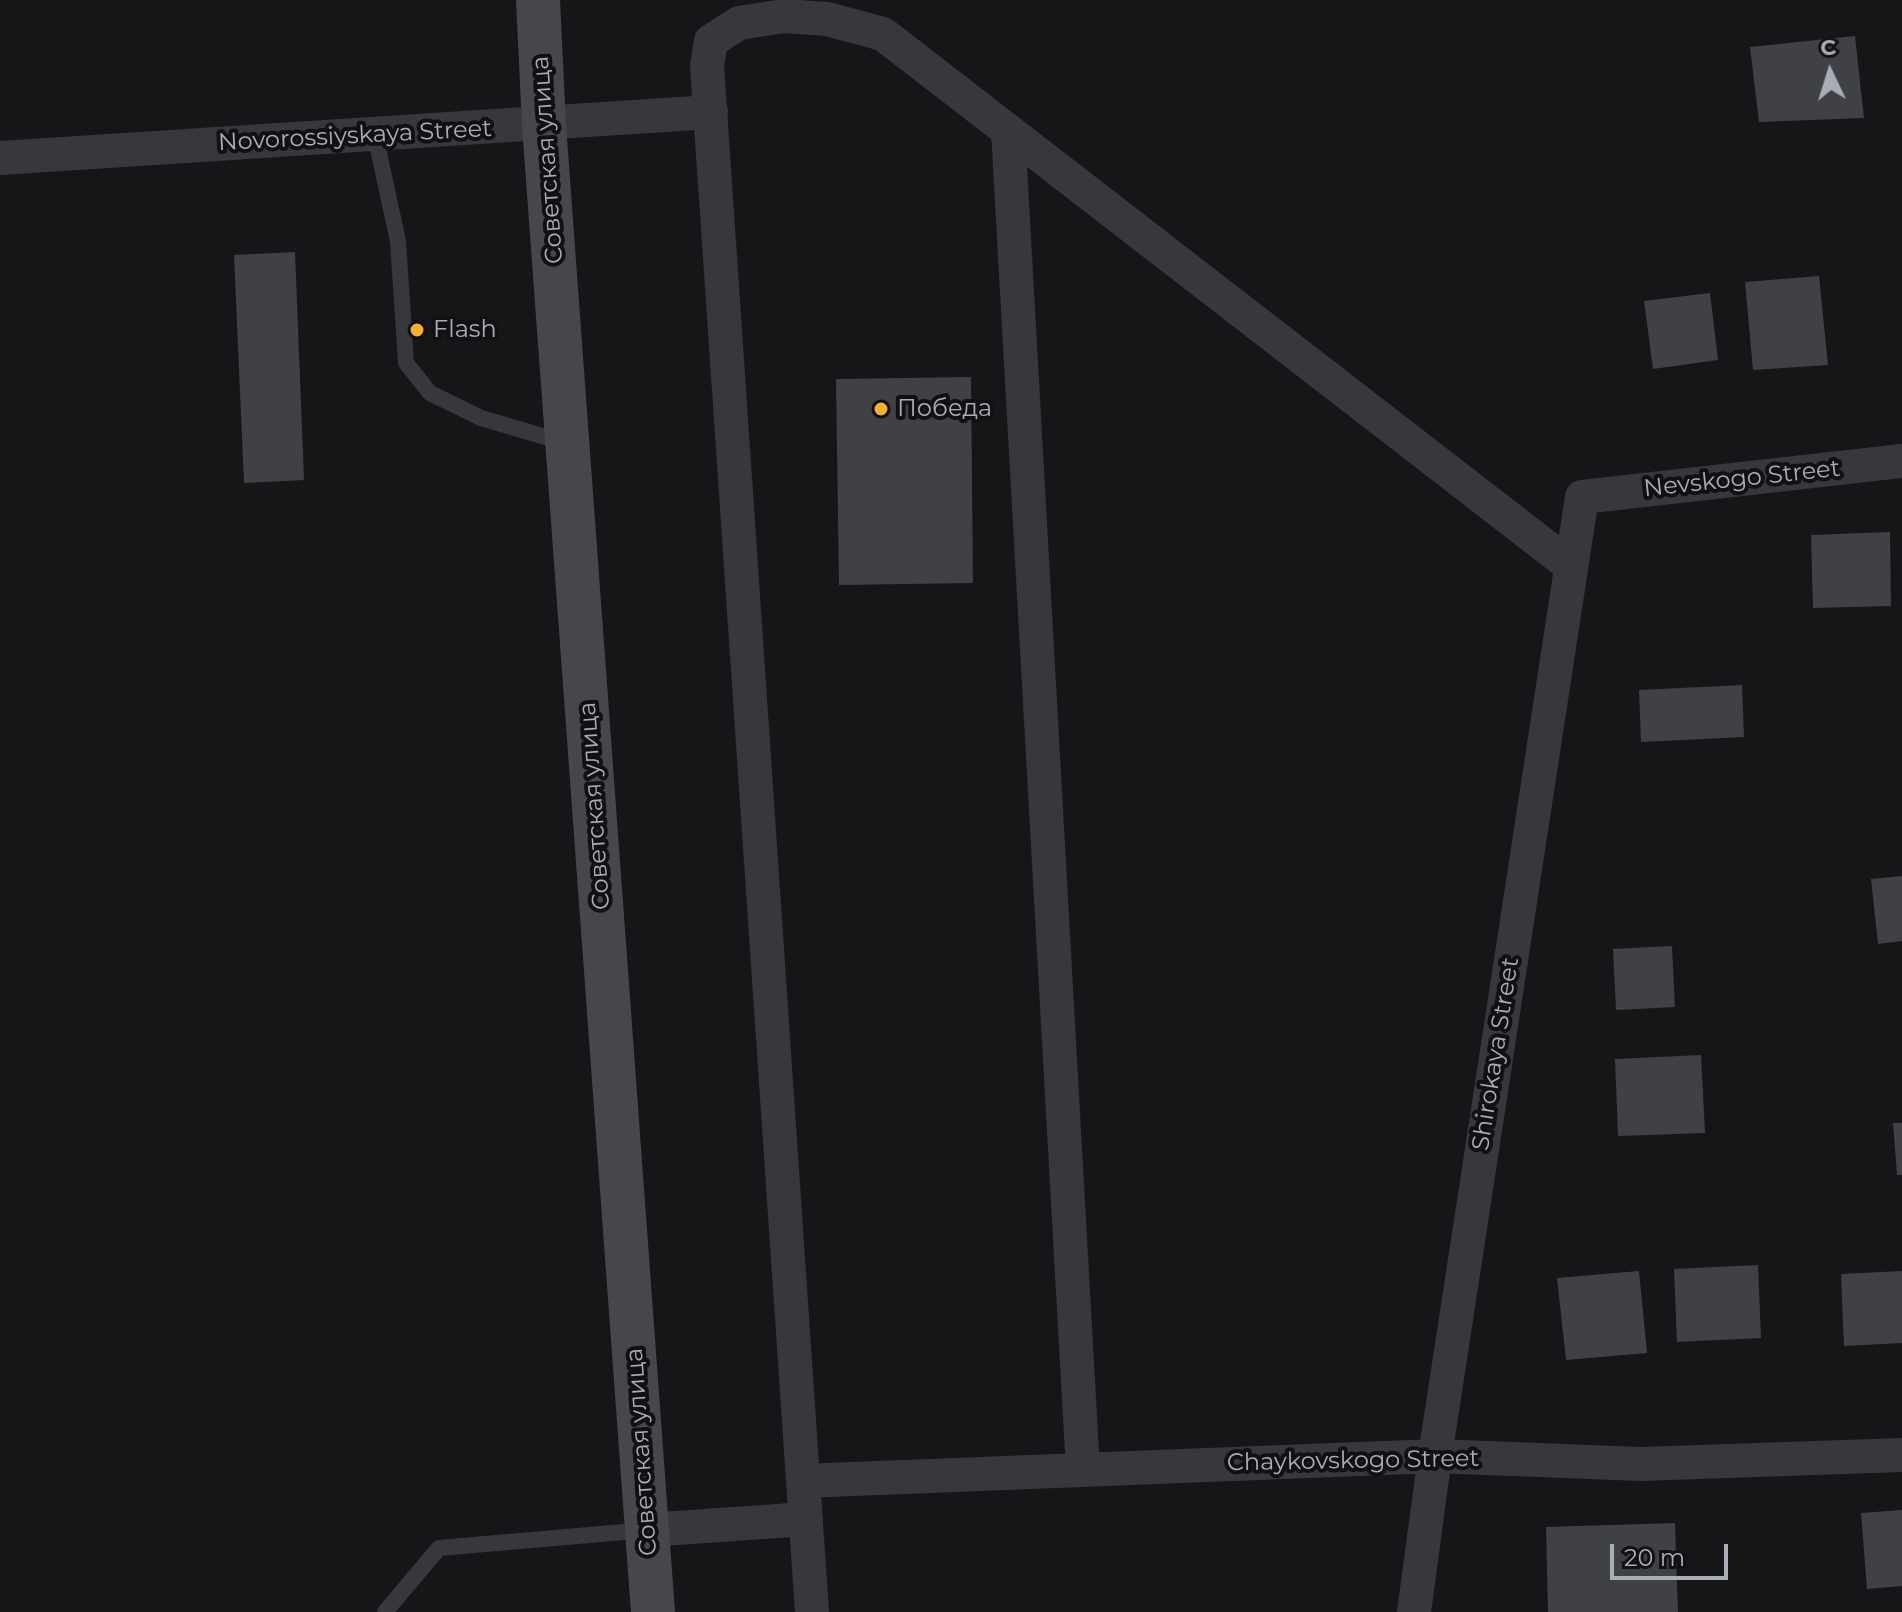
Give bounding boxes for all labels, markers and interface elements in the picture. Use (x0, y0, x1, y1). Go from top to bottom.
north arrow (1790, 32, 1870, 112)
text: С (1819, 34, 1837, 62)
street label: Советская улица (526, 55, 570, 265)
street label: Novorossiyskaya Street (217, 114, 493, 158)
place label: Flash (433, 316, 497, 344)
marker: Flash (408, 321, 426, 339)
place label: Победа (897, 395, 992, 423)
marker: Победа (872, 400, 890, 418)
street label: Nevskogo Street (1642, 454, 1842, 504)
street label: Советская улица (573, 701, 617, 911)
street label: Shirokaya Street (1467, 955, 1525, 1153)
street label: Советская улица (620, 1347, 664, 1557)
street label: Chaykovskogo Street (1227, 1444, 1479, 1478)
scale bar (1614, 1528, 1732, 1578)
text: 20 m (1624, 1543, 1685, 1572)

